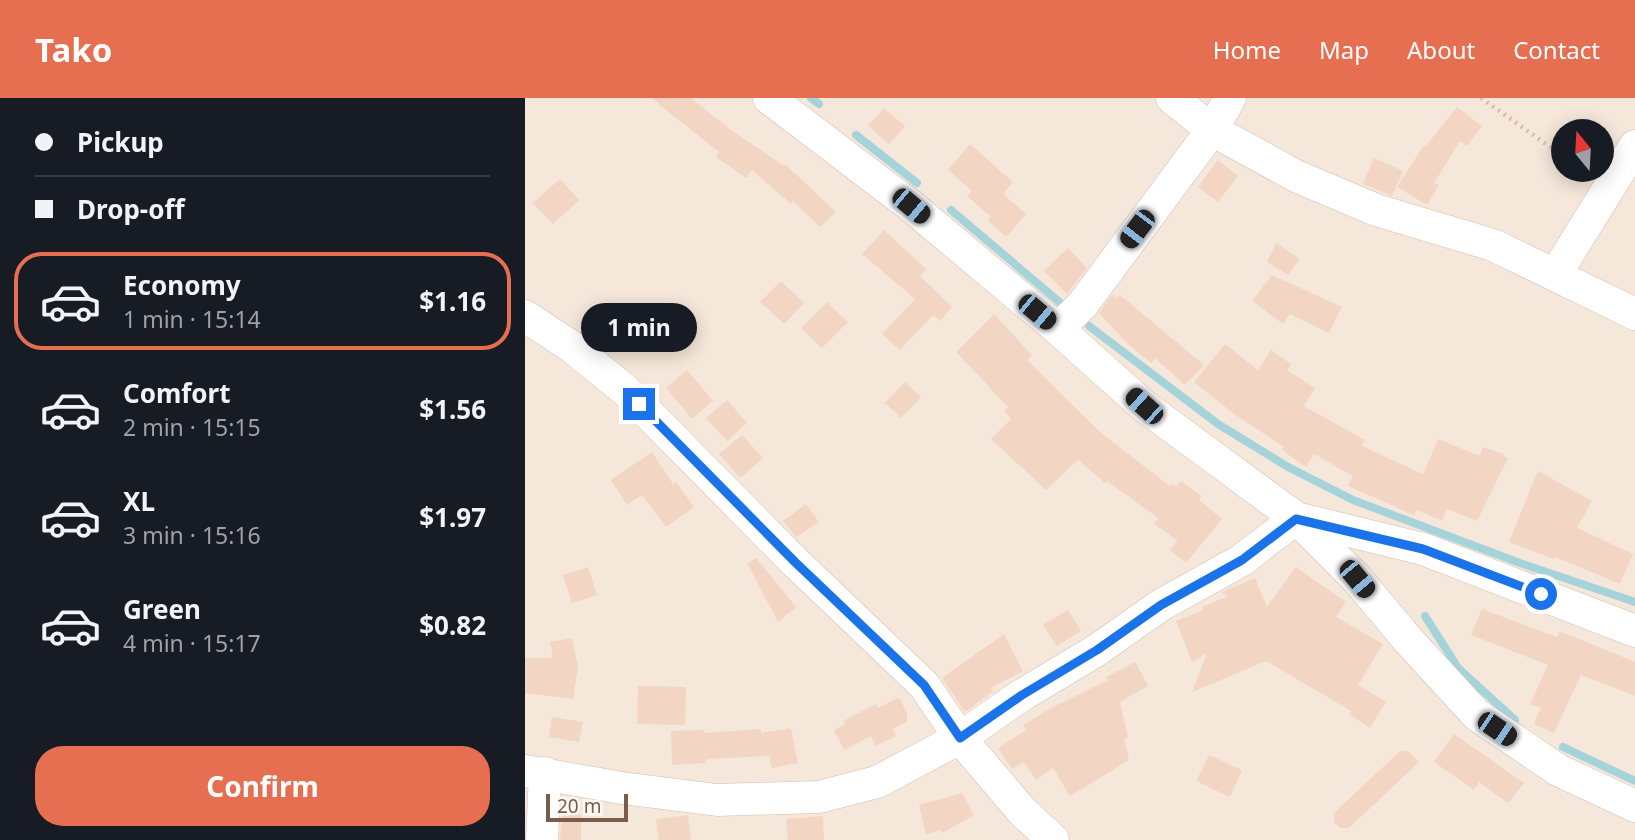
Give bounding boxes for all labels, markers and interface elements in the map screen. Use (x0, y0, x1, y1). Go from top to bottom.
text: Tako (35, 27, 112, 72)
text: Home (1213, 33, 1281, 66)
text: Map (1319, 33, 1369, 66)
text: About (1407, 33, 1475, 66)
text: Contact (1513, 33, 1600, 66)
north arrow (1551, 119, 1613, 182)
map controls (1551, 119, 1614, 182)
text: Pickup (77, 124, 164, 160)
car (889, 184, 934, 228)
text: Drop-off (77, 191, 184, 227)
car (1116, 206, 1159, 252)
text: Economy (123, 267, 241, 303)
icon: car (39, 270, 102, 333)
text: $1.16 (419, 283, 486, 319)
car (1015, 290, 1060, 334)
callout: 1 min (581, 302, 697, 352)
text: 1 min · 15:14 (123, 303, 261, 335)
text: 1 min (607, 311, 671, 343)
text: Comfort (123, 375, 231, 411)
icon: car (39, 378, 102, 441)
car (1122, 384, 1167, 428)
route end (623, 388, 655, 420)
text: $1.56 (419, 391, 486, 427)
text: 2 min · 15:15 (123, 411, 261, 443)
text: XL (123, 483, 155, 519)
icon: car (39, 486, 102, 549)
text: $1.97 (419, 499, 486, 535)
text: 3 min · 15:16 (123, 519, 261, 551)
car (1336, 556, 1379, 602)
route start (1525, 578, 1557, 610)
text: Green (123, 591, 201, 627)
icon: car (39, 594, 102, 657)
text: $0.82 (419, 607, 486, 643)
text: 4 min · 15:17 (123, 627, 261, 659)
car (1474, 709, 1521, 749)
button: Confirm (35, 746, 490, 826)
scale bar (546, 791, 628, 823)
text: 20 m (557, 793, 601, 819)

